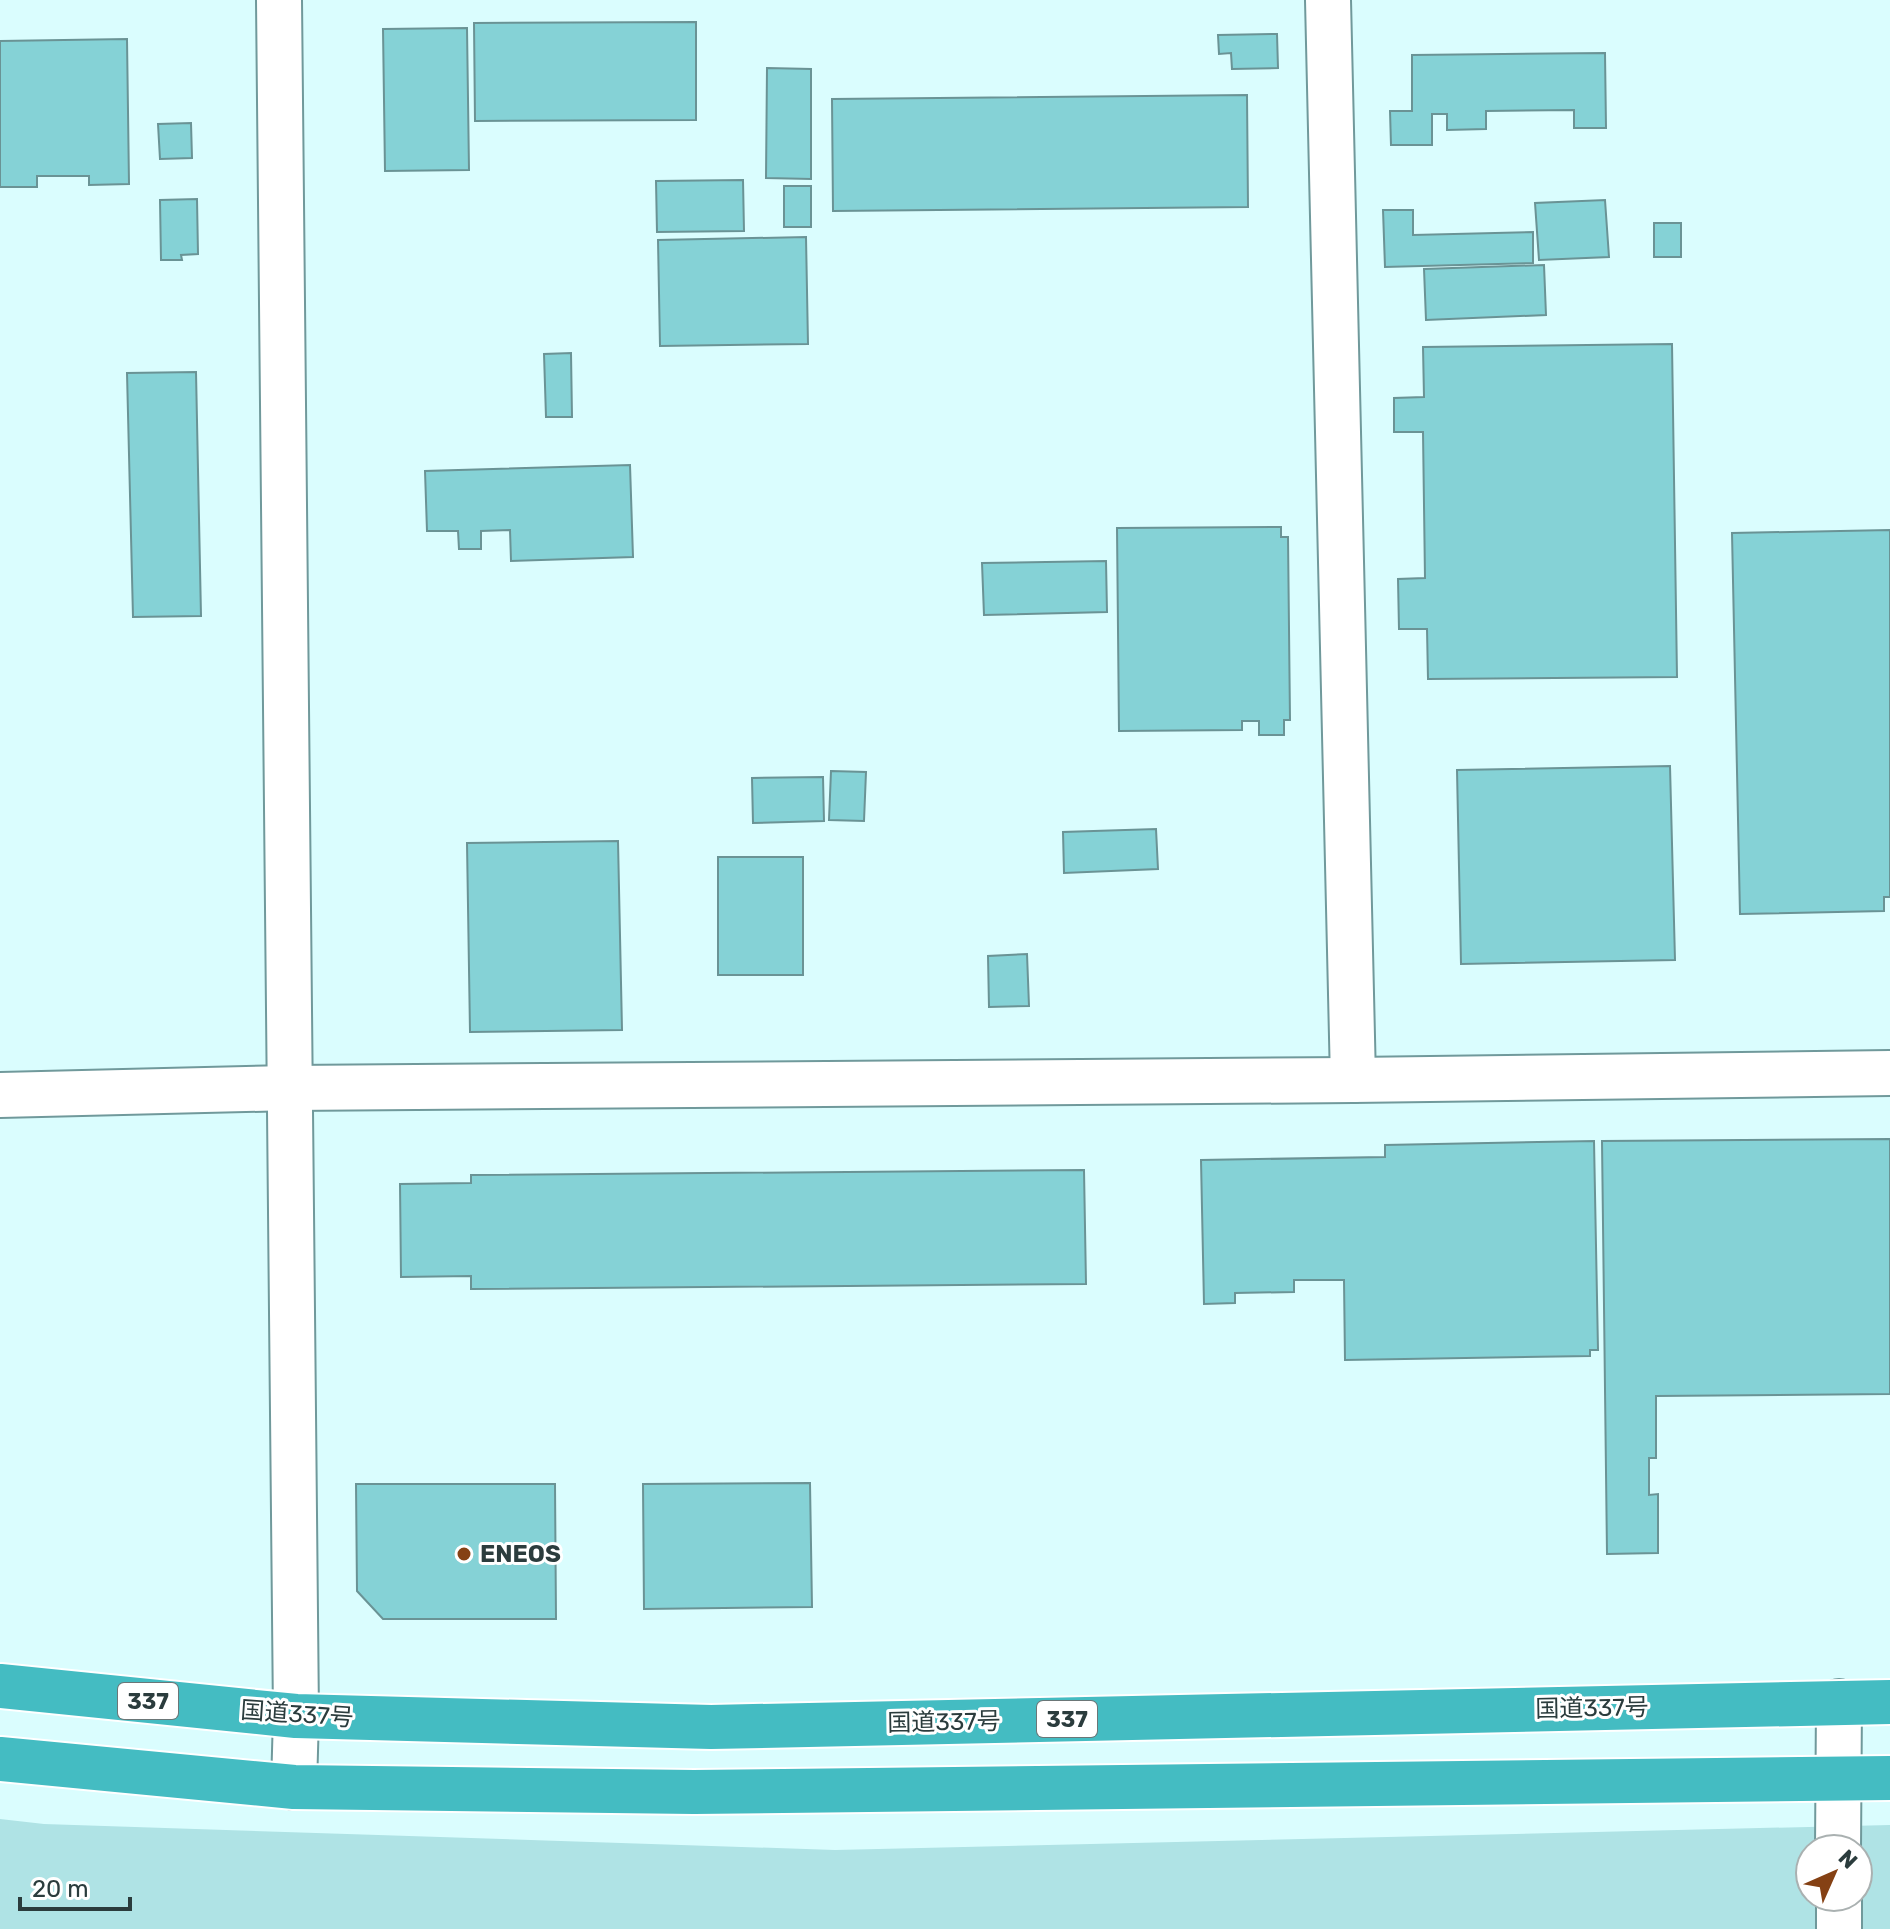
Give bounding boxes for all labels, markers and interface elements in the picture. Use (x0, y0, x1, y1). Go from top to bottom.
place label: ENEOS (480, 1540, 561, 1568)
marker: ENEOS (455, 1545, 473, 1563)
road number: 337 (118, 1683, 178, 1719)
street label: 国道337号 (1535, 1693, 1649, 1723)
street label: 国道337号 (240, 1696, 354, 1732)
road number: 337 (1037, 1701, 1097, 1737)
street label: 国道337号 (887, 1707, 1001, 1737)
north arrow (1794, 1833, 1874, 1913)
text: N (1833, 1844, 1863, 1874)
scale bar (20, 1861, 130, 1911)
text: 20 m (32, 1875, 89, 1903)

